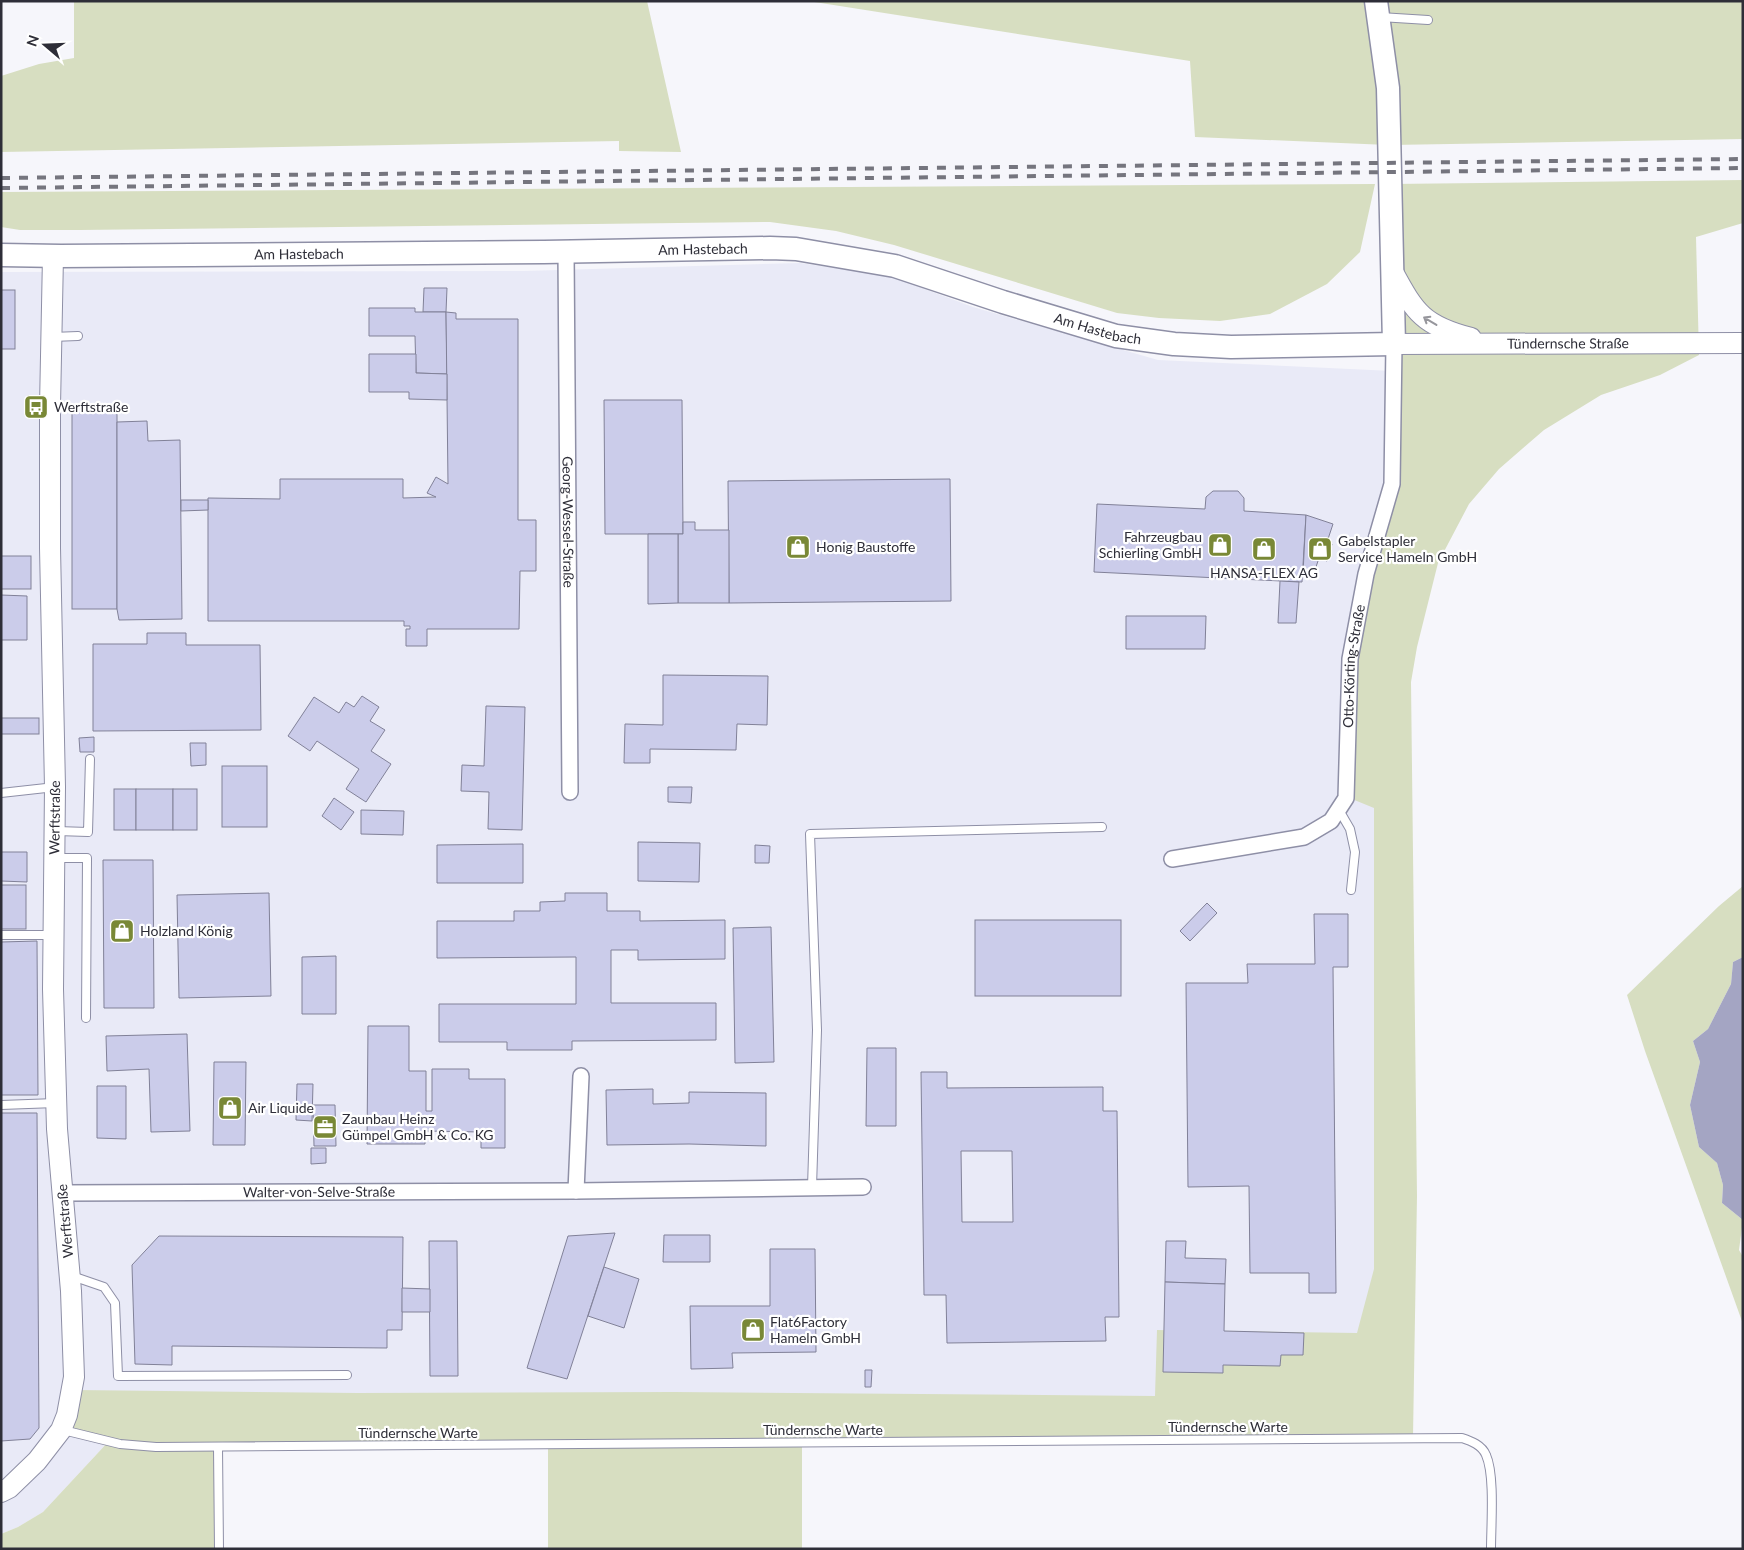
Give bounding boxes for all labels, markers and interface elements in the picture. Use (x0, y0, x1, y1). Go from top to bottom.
north arrow (20, 20, 70, 70)
text: N (22, 33, 42, 48)
street label: Am Hastebach (658, 239, 748, 258)
street label: Am Hastebach (254, 245, 344, 262)
street label: Am Hastebach (1052, 309, 1143, 347)
one-way arrow (1423, 316, 1437, 327)
street label: Tündernsche Straße (1507, 334, 1629, 352)
bus stop icon: Werftstraße (23, 394, 49, 420)
place label: Werftstraße (54, 398, 128, 415)
street label: Georg-Wessel-Straße (560, 456, 577, 588)
place label: Fahrzeugbau Schierling GmbH (1099, 528, 1202, 561)
shop icon: Fahrzeugbau Schierling GmbH (1207, 532, 1233, 558)
place label: Gabelstapler Service Hameln GmbH (1338, 532, 1477, 565)
shop icon: Honig Baustoffe (785, 534, 811, 560)
shop icon: HANSA-FLEX AG (1251, 536, 1277, 562)
shop icon: Gabelstapler Service Hameln GmbH (1307, 536, 1333, 562)
place label: Honig Baustoffe (816, 538, 915, 555)
place label: HANSA-FLEX AG (1210, 564, 1318, 581)
street label: Otto-Körting-Straße (1339, 603, 1368, 728)
street label: Werftstraße (45, 780, 63, 855)
shop icon: Holzland König (109, 918, 135, 944)
place label: Holzland König (140, 922, 233, 939)
shop icon: Air Liquide (217, 1095, 243, 1121)
place label: Air Liquide (248, 1099, 314, 1116)
place label: Zaunbau Heinz Gümpel GmbH & Co. KG (342, 1110, 494, 1143)
office icon: Zaunbau Heinz Gümpel GmbH & Co. KG (312, 1114, 338, 1140)
street label: Werftstraße (53, 1183, 76, 1259)
street label: Walter-von-Selve-Straße (243, 1183, 395, 1200)
place label: Flat6Factory Hameln GmbH (770, 1313, 861, 1346)
shop icon: Flat6Factory Hameln GmbH (740, 1317, 766, 1343)
street label: Tündernsche Warte (1168, 1418, 1288, 1435)
street label: Tündernsche Warte (763, 1421, 883, 1438)
street label: Tündernsche Warte (358, 1424, 478, 1441)

